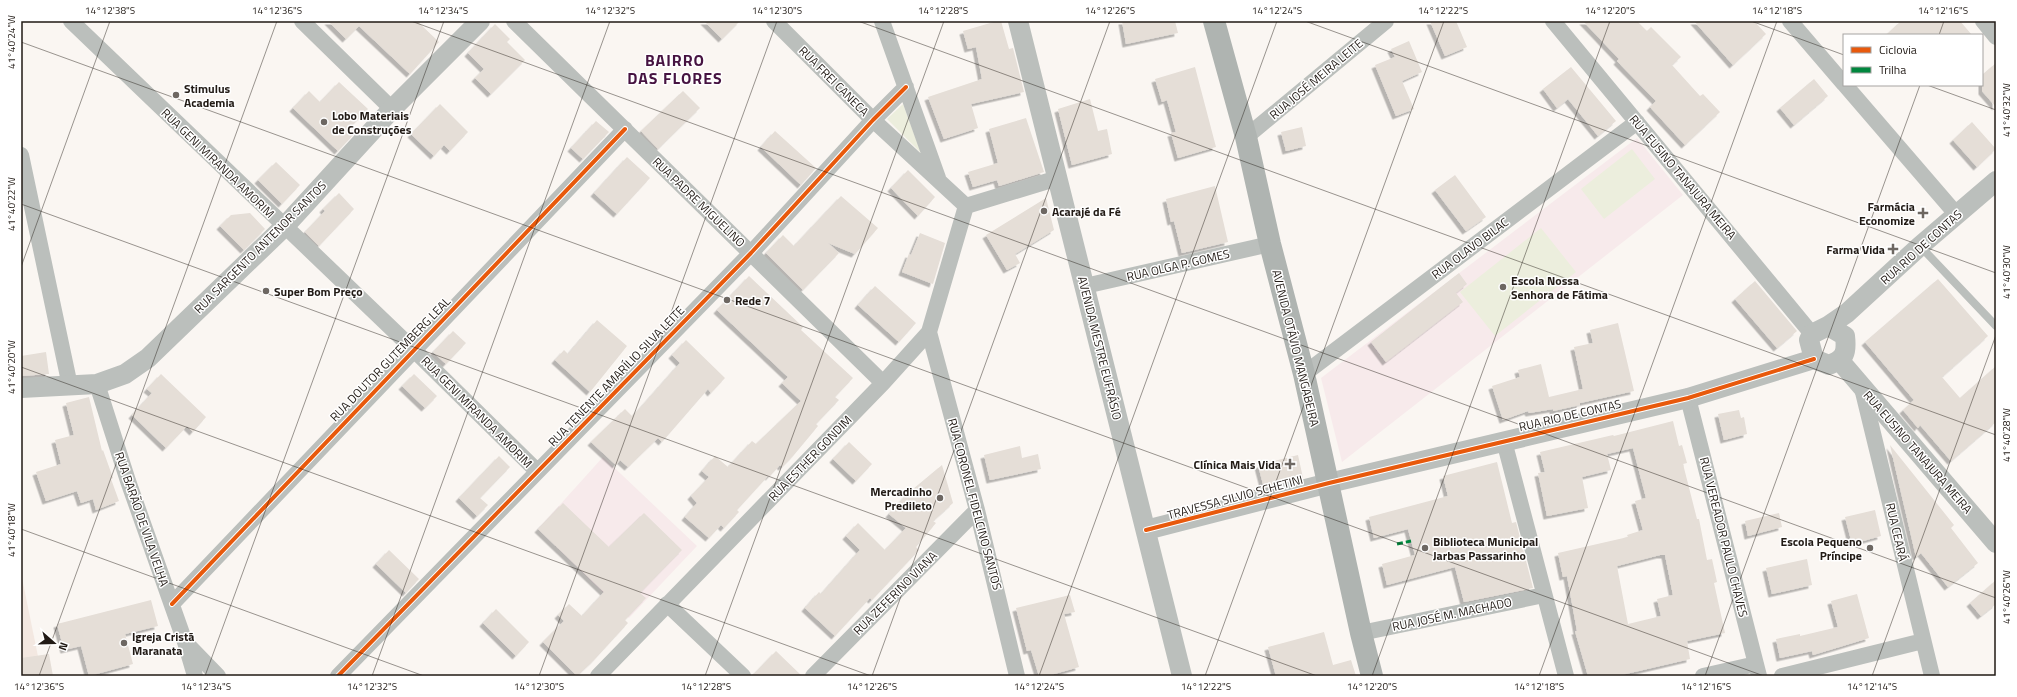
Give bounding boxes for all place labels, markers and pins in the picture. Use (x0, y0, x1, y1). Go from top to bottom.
place label: Stimulus Academia (184, 79, 235, 112)
marker: Stimulus Academia (171, 90, 181, 100)
place label: Lobo Materiais de Construções (332, 106, 412, 139)
marker: Lobo Materiais de Construções (319, 117, 329, 127)
place label: Farmácia Economize (1859, 197, 1915, 230)
place label: Acarajé da Fé (1052, 202, 1121, 221)
marker: Acarajé da Fé (1039, 206, 1049, 216)
marker: Farmácia Economize (1918, 208, 1928, 218)
place label: Farma Vida (1826, 240, 1885, 259)
marker: Farma Vida (1888, 244, 1898, 254)
place label: Escola Nossa Senhora de Fátima (1511, 271, 1608, 304)
place label: Super Bom Preço (274, 282, 363, 301)
marker: Escola Nossa Senhora de Fátima (1498, 282, 1508, 292)
marker: Super Bom Preço (261, 286, 271, 296)
place label: Rede 7 (735, 291, 771, 310)
marker: Rede 7 (722, 295, 732, 305)
place label: Clínica Mais Vida (1193, 455, 1281, 474)
marker: Clínica Mais Vida (1284, 458, 1296, 470)
place label: Mercadinho Predileto (870, 482, 932, 515)
marker: Mercadinho Predileto (935, 493, 945, 503)
place label: Biblioteca Municipal Jarbas Passarinho (1433, 532, 1538, 565)
place label: Escola Pequeno Príncipe (1781, 532, 1862, 565)
marker: Biblioteca Municipal Jarbas Passarinho (1420, 543, 1430, 553)
marker: Escola Pequeno Príncipe (1865, 543, 1875, 553)
place label: Igreja Cristã Maranata (132, 627, 194, 660)
marker: Igreja Cristã Maranata (119, 638, 129, 648)

